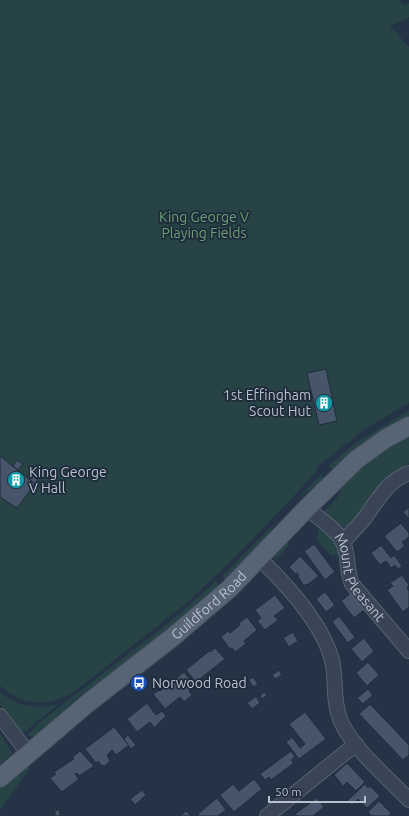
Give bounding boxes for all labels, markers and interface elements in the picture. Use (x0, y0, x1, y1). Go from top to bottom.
park label: King George V Playing Fields (159, 209, 249, 241)
place label: 1st Effingham Scout Hut (223, 387, 311, 419)
building icon: 1st Effingham Scout Hut (314, 393, 334, 413)
place label: King George V Hall (29, 464, 107, 496)
building icon: King George V Hall (6, 470, 26, 490)
street label: Mount Pleasant (331, 530, 389, 625)
street label: Guildford Road (168, 568, 250, 643)
bus stop icon: Norwood Road (129, 673, 149, 693)
place label: Norwood Road (152, 675, 247, 691)
scale bar (269, 778, 365, 804)
text: 50 m (275, 785, 302, 798)

